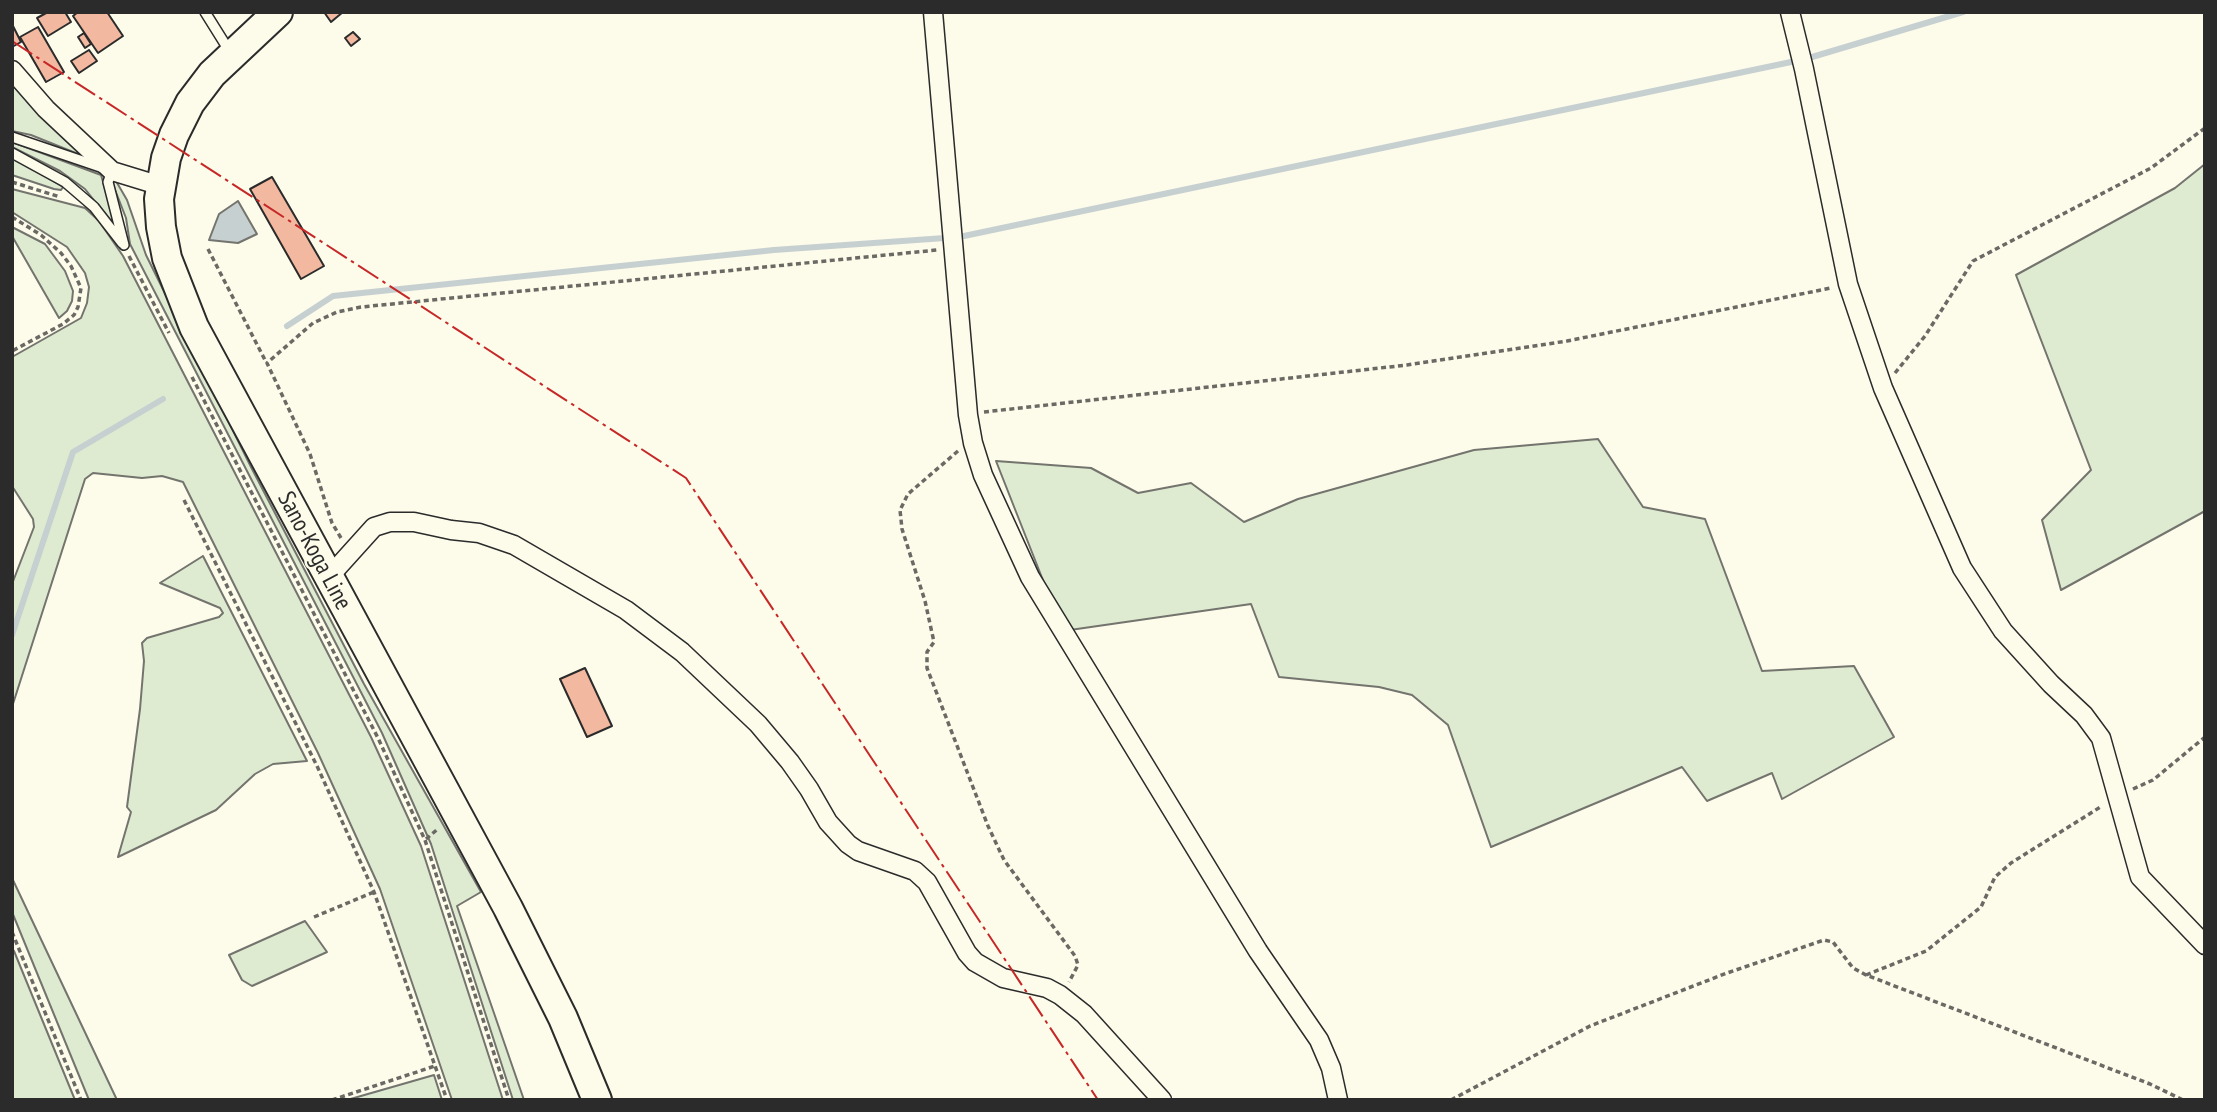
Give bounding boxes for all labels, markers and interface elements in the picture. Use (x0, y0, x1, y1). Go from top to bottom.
street label: Sano-Koga Line (271, 487, 357, 615)

